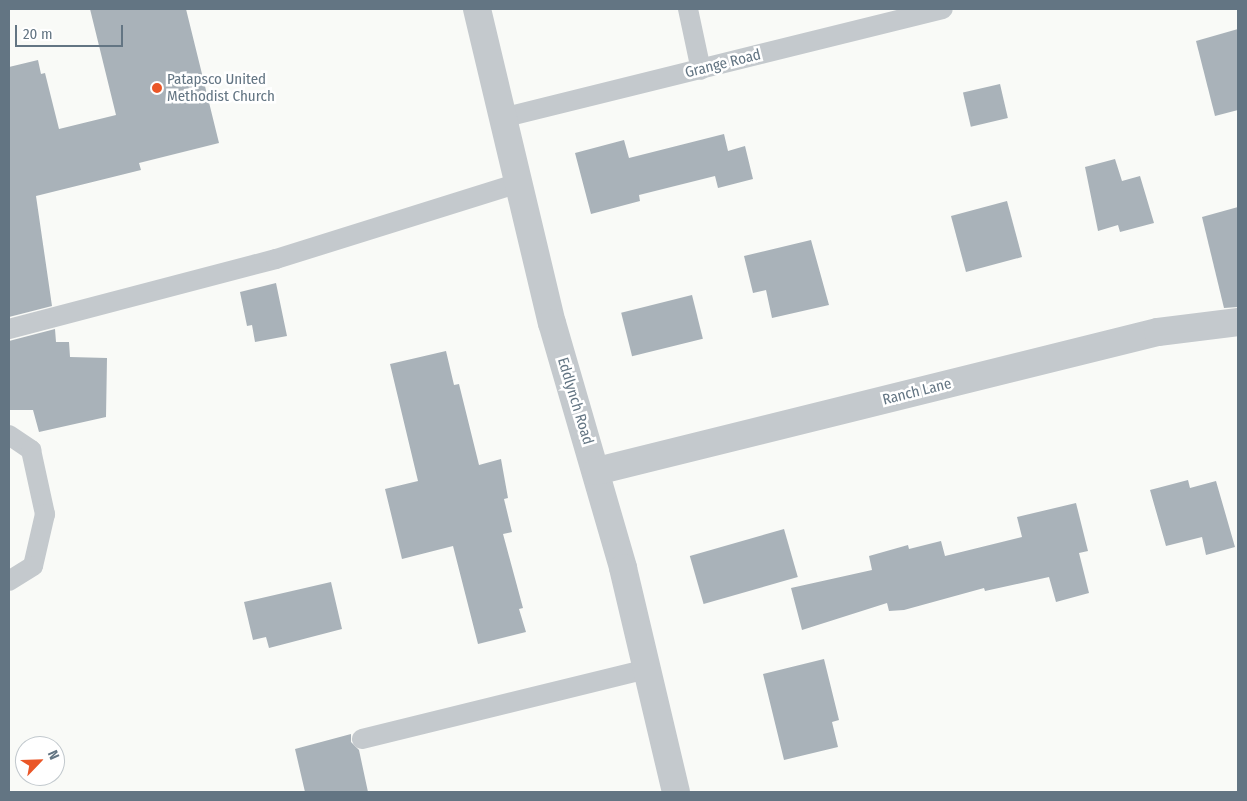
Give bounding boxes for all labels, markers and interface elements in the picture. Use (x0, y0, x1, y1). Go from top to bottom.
scale bar (18, 15, 125, 47)
text: 20 m (23, 25, 53, 43)
street label: Grange Road (683, 46, 763, 82)
place label: Patapsco United Methodist Church (167, 70, 275, 105)
marker: Patapsco United Methodist Church (151, 82, 163, 94)
street label: Eddlynch Road (553, 355, 597, 447)
street label: Ranch Lane (881, 375, 953, 409)
north arrow (15, 736, 65, 786)
text: N (44, 748, 63, 762)

